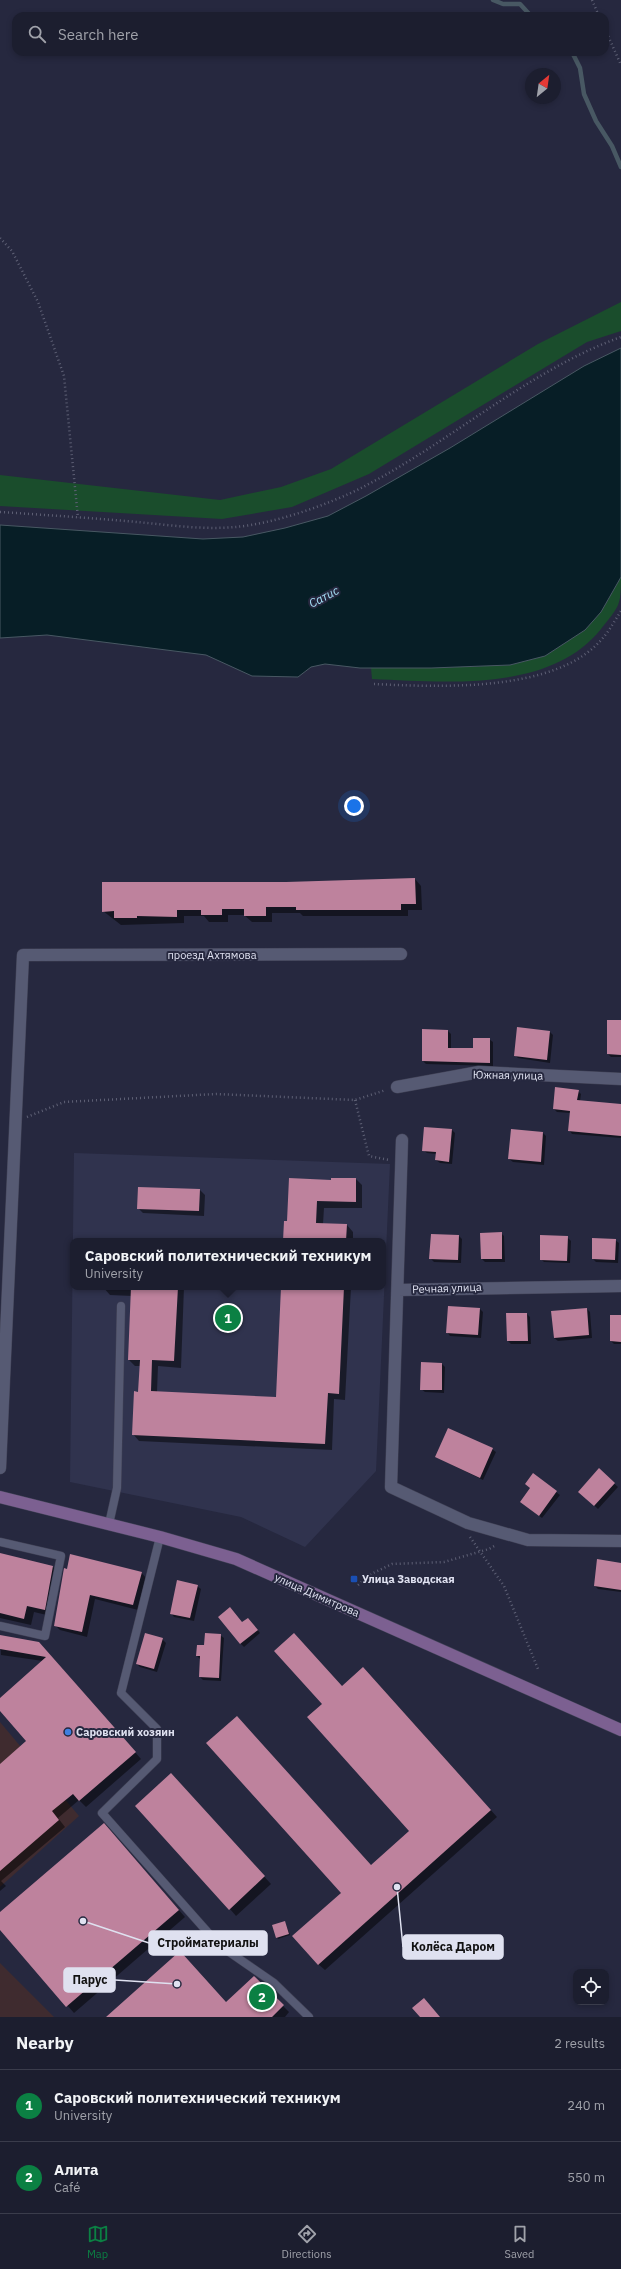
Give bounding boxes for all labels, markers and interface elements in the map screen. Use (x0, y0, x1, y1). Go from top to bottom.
search box (12, 12, 609, 56)
icon: search (26, 23, 48, 45)
text: Search here (58, 25, 138, 44)
north arrow (525, 68, 561, 104)
water label: Сатис (306, 582, 342, 611)
your location (344, 796, 364, 816)
street label: проезд Ахтямова (167, 948, 257, 962)
street label: Южная улица (473, 1067, 543, 1083)
popup (70, 1238, 386, 1290)
text: Саровский политехнический техникум (85, 1246, 371, 1265)
text: University (85, 1265, 143, 1282)
street label: Речная улица (412, 1280, 482, 1296)
pin: 1 (215, 1303, 241, 1333)
street label: улица Димитрова (272, 1570, 362, 1620)
place label: Улица Заводская (362, 1572, 455, 1586)
marker: Улица Заводская (349, 1574, 359, 1584)
place label: Саровский хозяин (76, 1725, 175, 1739)
marker: Саровский хозяин (63, 1727, 73, 1737)
callout: Стройматериалы (149, 1931, 267, 1955)
text: Стройматериалы (157, 1935, 259, 1950)
callout: Колёса Даром (403, 1935, 503, 1959)
text: Колёса Даром (411, 1939, 495, 1954)
callout: Парус (64, 1968, 115, 1992)
map controls (573, 1969, 609, 2005)
button: locate (573, 1969, 609, 2005)
text: Парус (72, 1972, 108, 1987)
pin: 2 (249, 1982, 275, 2012)
text: Nearby (16, 2032, 74, 2054)
text: 2 results (554, 2035, 605, 2052)
text: Саровский политехнический техникум (54, 2088, 341, 2107)
text: 1 (25, 2097, 33, 2114)
text: 240 m (567, 2097, 605, 2114)
text: University (54, 2107, 112, 2124)
text: Алита (54, 2160, 99, 2179)
text: 2 (25, 2169, 33, 2186)
text: 550 m (567, 2169, 605, 2186)
text: Café (54, 2179, 80, 2196)
tab: Map (87, 2223, 109, 2261)
tab: Directions (282, 2223, 332, 2261)
tab: Saved (505, 2223, 534, 2261)

